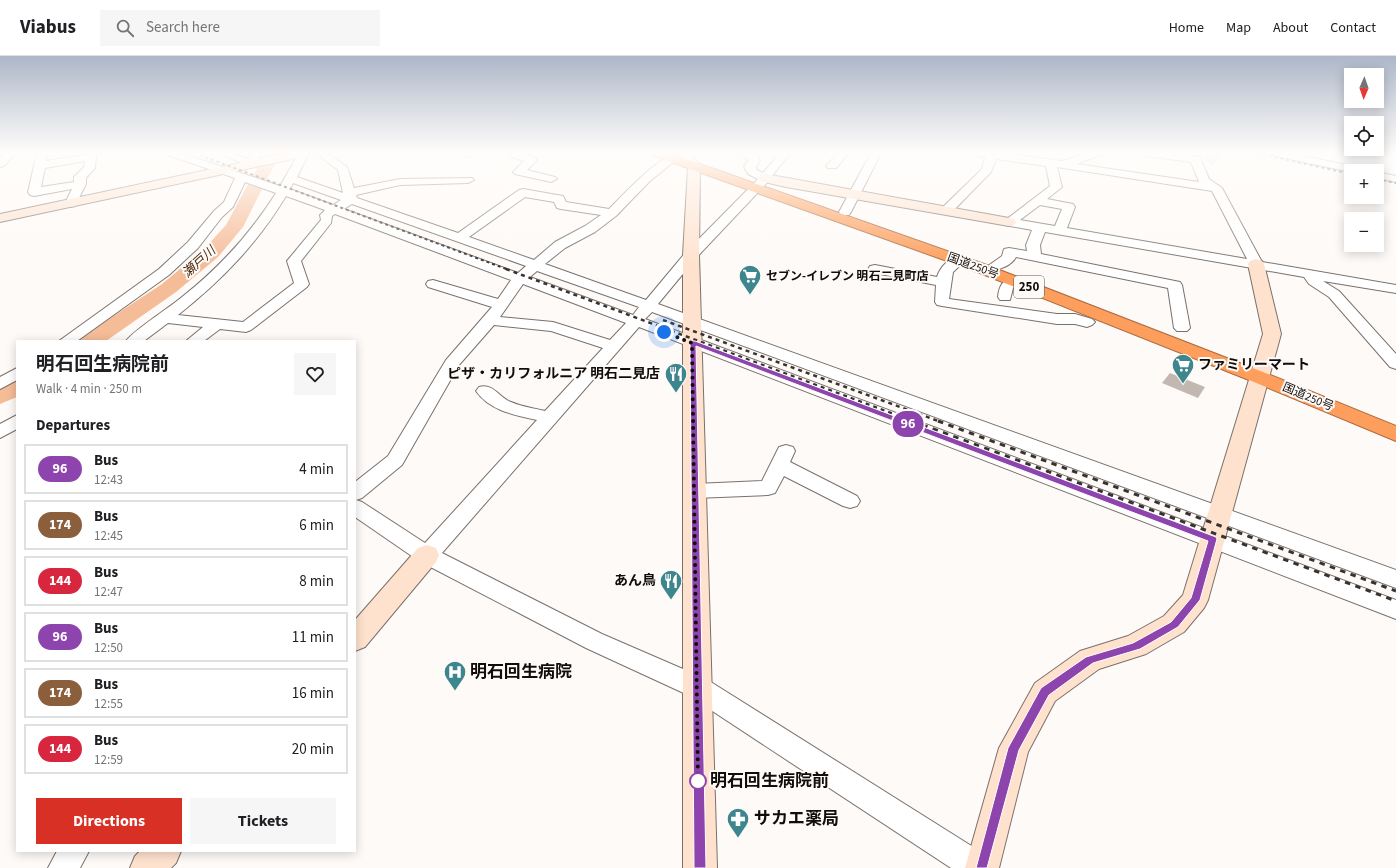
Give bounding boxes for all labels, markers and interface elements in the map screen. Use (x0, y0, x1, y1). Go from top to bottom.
search box (100, 10, 380, 46)
text: Viabus (20, 14, 76, 41)
icon: search (114, 17, 136, 39)
text: Search here (146, 17, 220, 38)
text: Home (1169, 18, 1204, 38)
text: Map (1226, 18, 1251, 38)
text: About (1273, 18, 1308, 38)
text: Contact (1330, 18, 1376, 38)
north arrow (1344, 68, 1384, 108)
map controls (1344, 68, 1384, 252)
button: locate (1344, 116, 1384, 156)
button: + (1344, 164, 1384, 204)
button: − (1344, 212, 1384, 252)
water label: 瀬戸川 (178, 241, 221, 282)
street label: 国道250号 (945, 249, 1001, 283)
supermarket icon: セブン-イレブン 明石二見町店 (737, 263, 763, 296)
place label: セブン-イレブン 明石二見町店 (766, 268, 928, 285)
road number: 250 (1014, 276, 1044, 298)
your location (654, 322, 674, 342)
text: 明石回生病院前 (36, 351, 169, 378)
supermarket icon: ファミリーマート (1170, 352, 1196, 385)
button: heart (294, 353, 336, 395)
place label: ファミリーマート (1198, 355, 1310, 375)
restaurant icon: ピザ・カリフォルニア 明石二見店 (663, 361, 689, 394)
place label: ピザ・カリフォルニア 明石二見店 (447, 364, 660, 384)
street label: 国道250号 (1280, 379, 1336, 415)
text: Walk · 4 min · 250 m (36, 380, 142, 398)
line badge: 96 (890, 411, 926, 437)
text: 96 (901, 414, 915, 434)
text: Departures (36, 415, 110, 436)
text: Bus (94, 450, 118, 471)
text: 96 (53, 459, 67, 479)
text: 4 min (299, 459, 334, 480)
text: 12:43 (94, 471, 123, 489)
text: Bus (94, 506, 118, 527)
text: 174 (49, 515, 71, 535)
text: 6 min (299, 515, 334, 536)
text: 12:45 (94, 527, 123, 545)
text: Bus (94, 562, 118, 583)
restaurant icon: あん鳥 (658, 568, 684, 601)
text: 144 (49, 571, 71, 591)
text: 8 min (299, 571, 334, 592)
place label: あん鳥 (614, 571, 656, 591)
text: 12:47 (94, 583, 123, 601)
text: Bus (94, 618, 118, 639)
text: 96 (53, 627, 67, 647)
text: 11 min (292, 627, 334, 648)
text: 12:50 (94, 639, 123, 657)
hospital icon: 明石回生病院 (442, 659, 468, 692)
place label: 明石回生病院 (470, 660, 572, 684)
text: Bus (94, 674, 118, 695)
text: 174 (49, 683, 71, 703)
text: 16 min (292, 683, 334, 704)
text: 12:55 (94, 695, 123, 713)
text: Bus (94, 730, 118, 751)
text: 144 (49, 739, 71, 759)
text: 20 min (292, 739, 334, 760)
text: 12:59 (94, 751, 123, 769)
place label: 明石回生病院前 (710, 769, 829, 793)
marker: 明石回生病院前 (689, 772, 707, 790)
button: Directions (36, 798, 182, 844)
button: Tickets (190, 798, 336, 844)
pharmacy icon: サカエ薬局 (725, 806, 751, 839)
place label: サカエ薬局 (754, 807, 839, 831)

